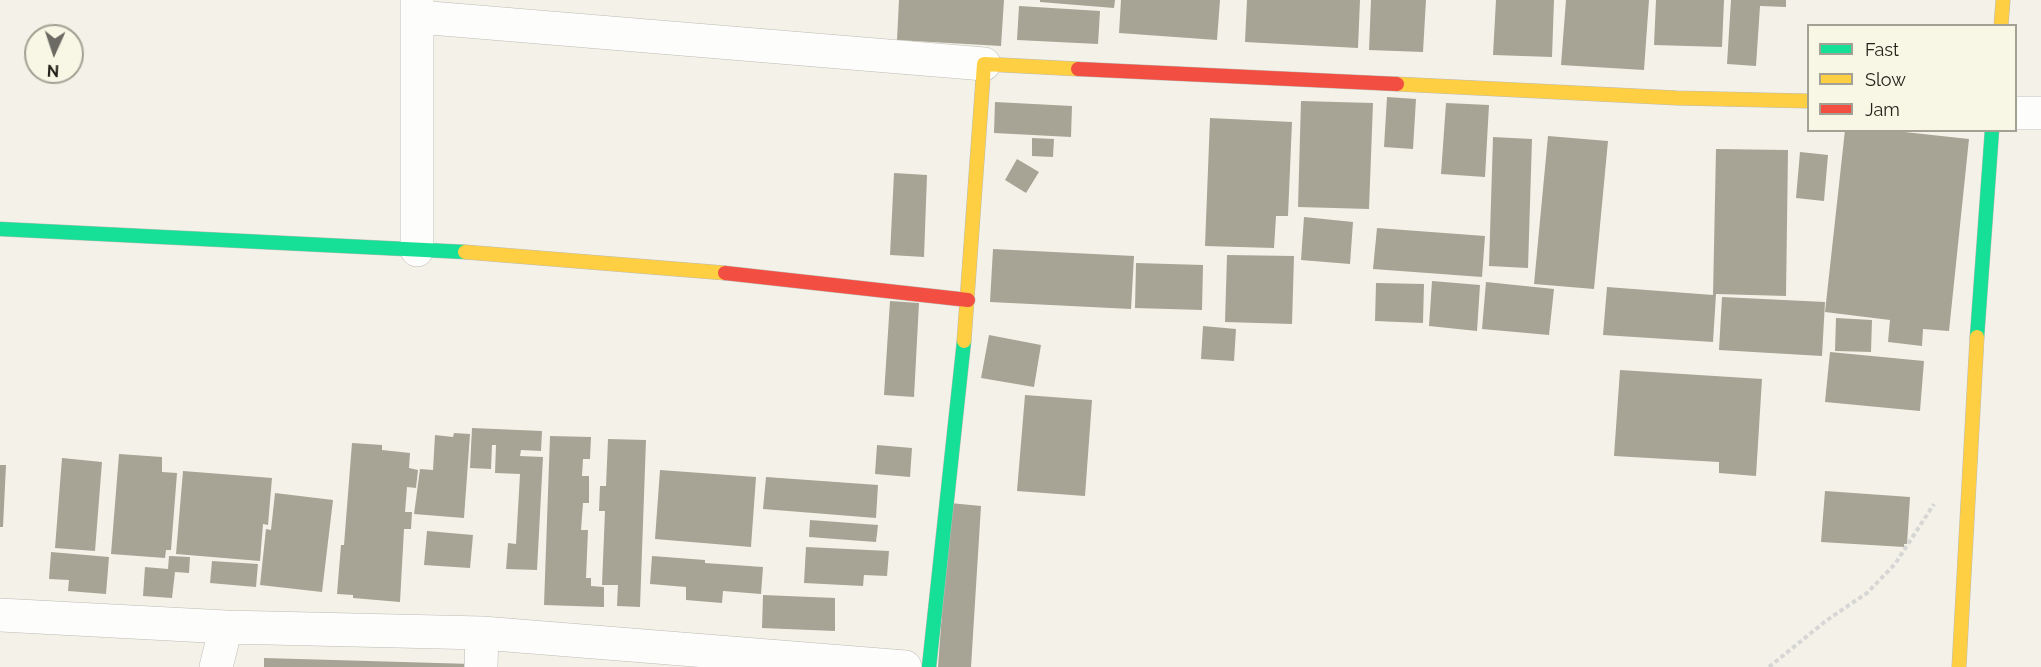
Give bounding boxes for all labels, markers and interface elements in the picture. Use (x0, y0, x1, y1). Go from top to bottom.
north arrow (24, 24, 84, 84)
legend (1807, 24, 2017, 132)
text: Fast (1865, 39, 1899, 60)
text: N (47, 61, 60, 80)
text: Slow (1865, 69, 1906, 90)
text: Jam (1865, 99, 1900, 120)

